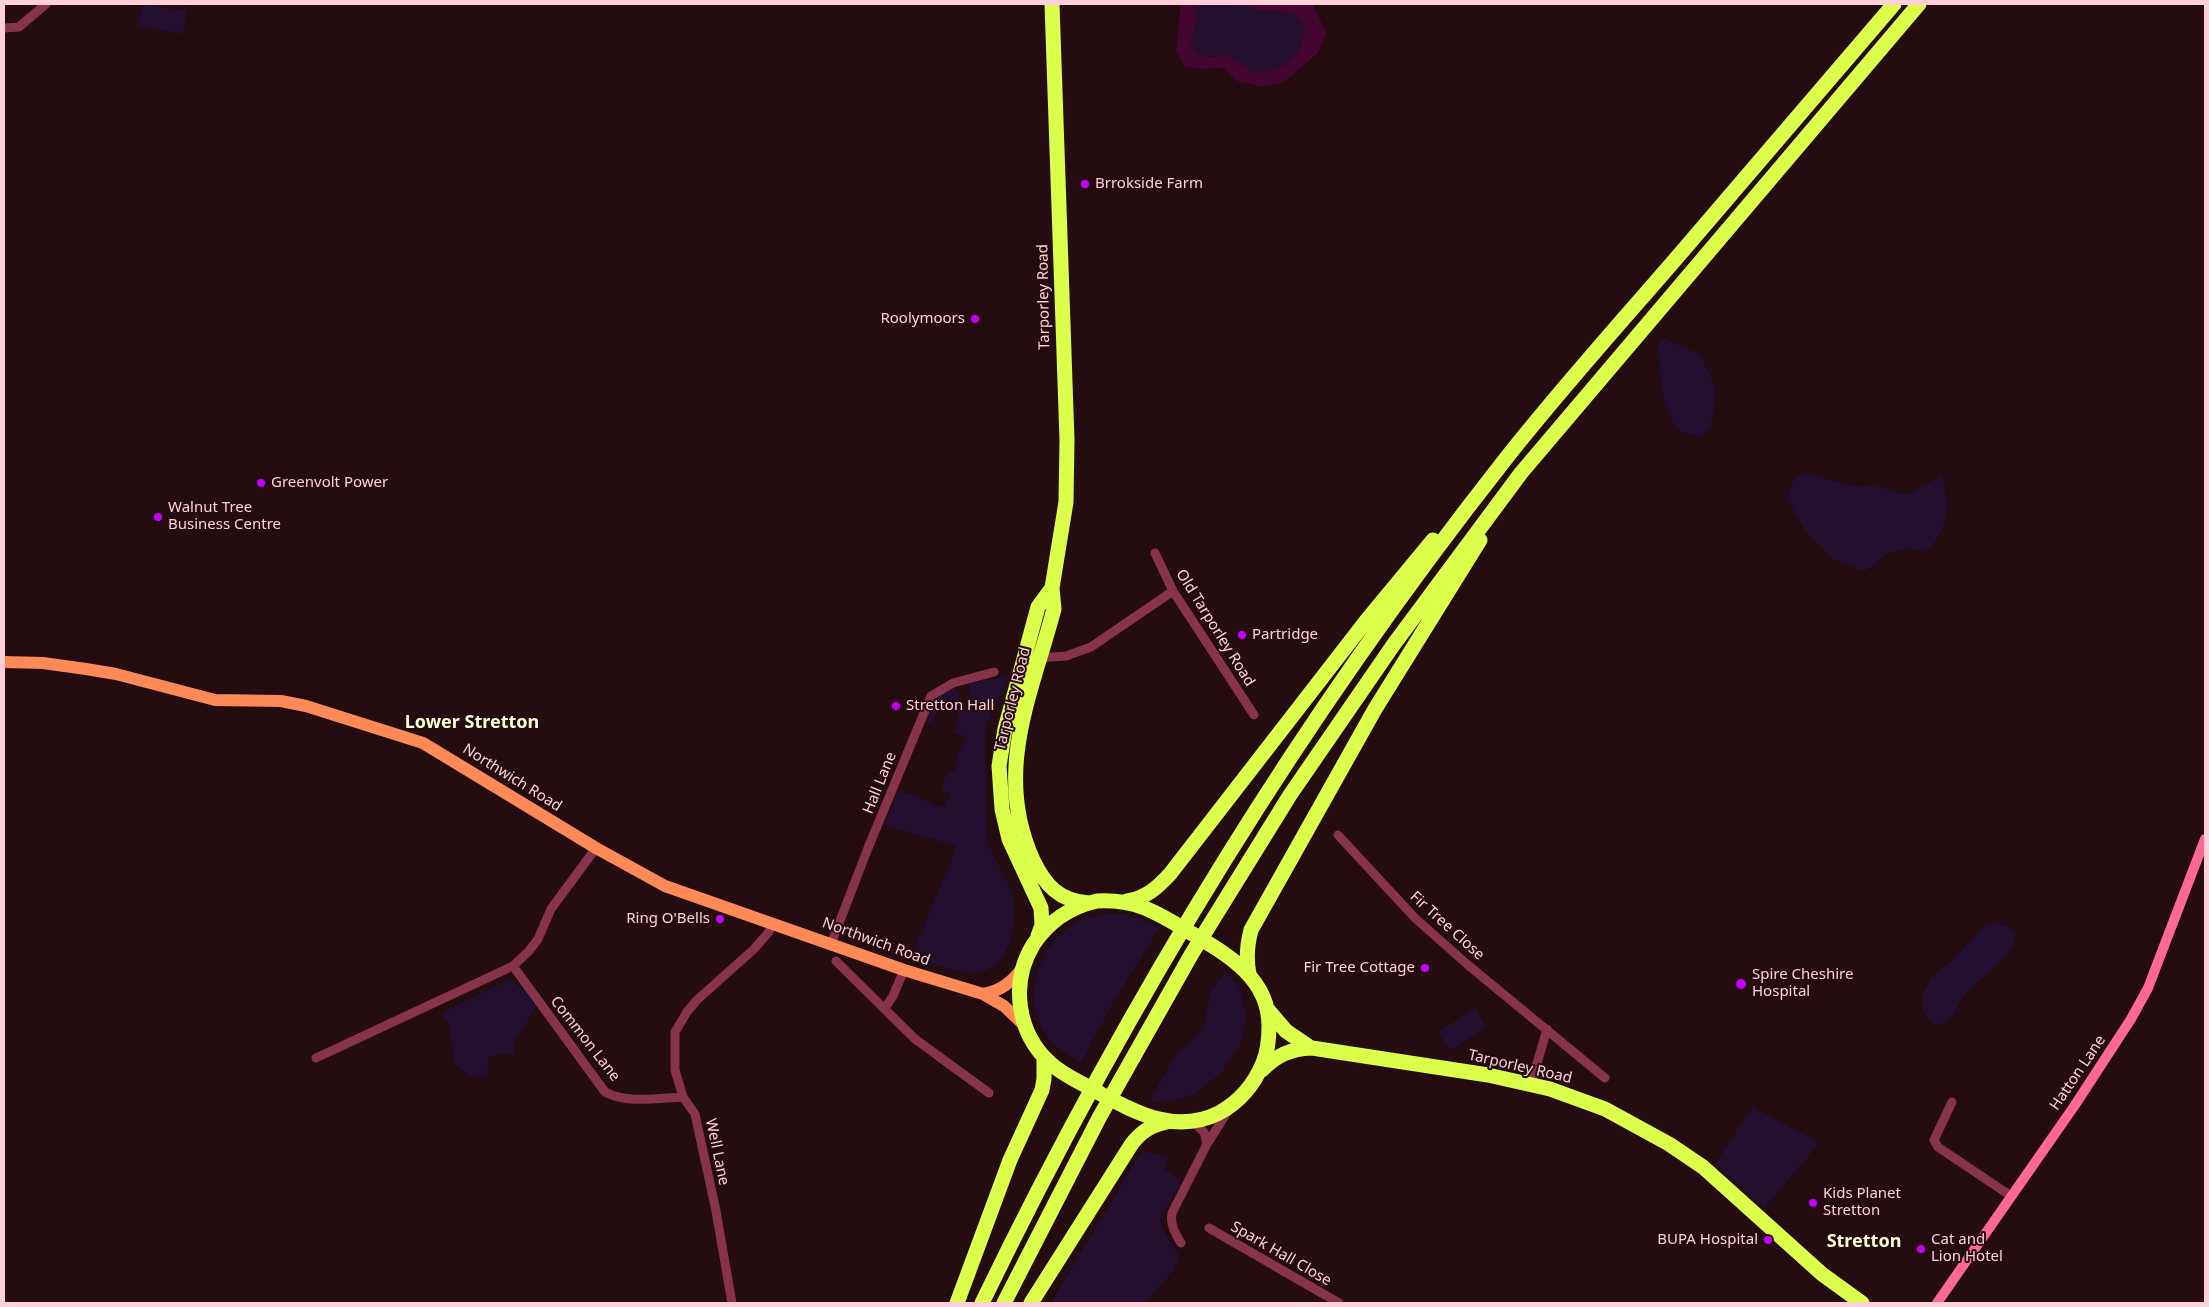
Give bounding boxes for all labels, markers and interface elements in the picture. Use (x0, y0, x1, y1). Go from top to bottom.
place label: Brrokside Farm (1095, 175, 1203, 193)
marker: Brrokside Farm (1079, 178, 1091, 190)
street label: Tarporley Road (1034, 244, 1054, 350)
place label: Roolymoors (880, 310, 965, 328)
marker: Roolymoors (969, 313, 981, 325)
place label: Greenvolt Power (271, 474, 388, 492)
marker: Greenvolt Power (255, 477, 267, 489)
place label: Walnut Tree Business Centre (168, 499, 281, 534)
marker: Walnut Tree Business Centre (152, 511, 164, 523)
street label: Old Tarporley Road (1172, 566, 1258, 690)
place label: Partridge (1252, 626, 1318, 644)
marker: Partridge (1236, 629, 1248, 641)
street label: Tarporley Road (991, 645, 1035, 753)
place label: Stretton Hall (906, 697, 994, 715)
marker: Stretton Hall (890, 700, 902, 712)
district label: Lower Stretton (405, 712, 539, 734)
street label: Northwich Road (459, 740, 565, 816)
street label: Hall Lane (859, 749, 901, 817)
street label: Fir Tree Close (1406, 888, 1488, 964)
place label: Ring O'Bells (626, 910, 710, 928)
marker: Ring O'Bells (714, 913, 726, 925)
street label: Northwich Road (820, 914, 932, 970)
place label: Fir Tree Cottage (1303, 959, 1415, 977)
marker: Fir Tree Cottage (1419, 962, 1431, 974)
place label: Spire Cheshire Hospital (1752, 966, 1853, 1001)
marker: Spire Cheshire Hospital (1734, 977, 1748, 991)
street label: Common Lane (546, 993, 624, 1085)
street label: Hatton Lane (2046, 1032, 2110, 1114)
street label: Tarporley Road (1466, 1046, 1574, 1088)
street label: Well Lane (701, 1117, 733, 1187)
place label: Kids Planet Stretton (1823, 1185, 1901, 1220)
marker: Kids Planet Stretton (1807, 1197, 1819, 1209)
street label: Spark Hall Close (1227, 1218, 1335, 1290)
place label: BUPA Hospital (1657, 1231, 1758, 1249)
district label: Stretton (1827, 1231, 1901, 1253)
place label: Cat and Lion Hotel (1931, 1231, 2003, 1266)
marker: BUPA Hospital (1762, 1234, 1774, 1246)
marker: Cat and Lion Hotel (1915, 1243, 1927, 1255)

